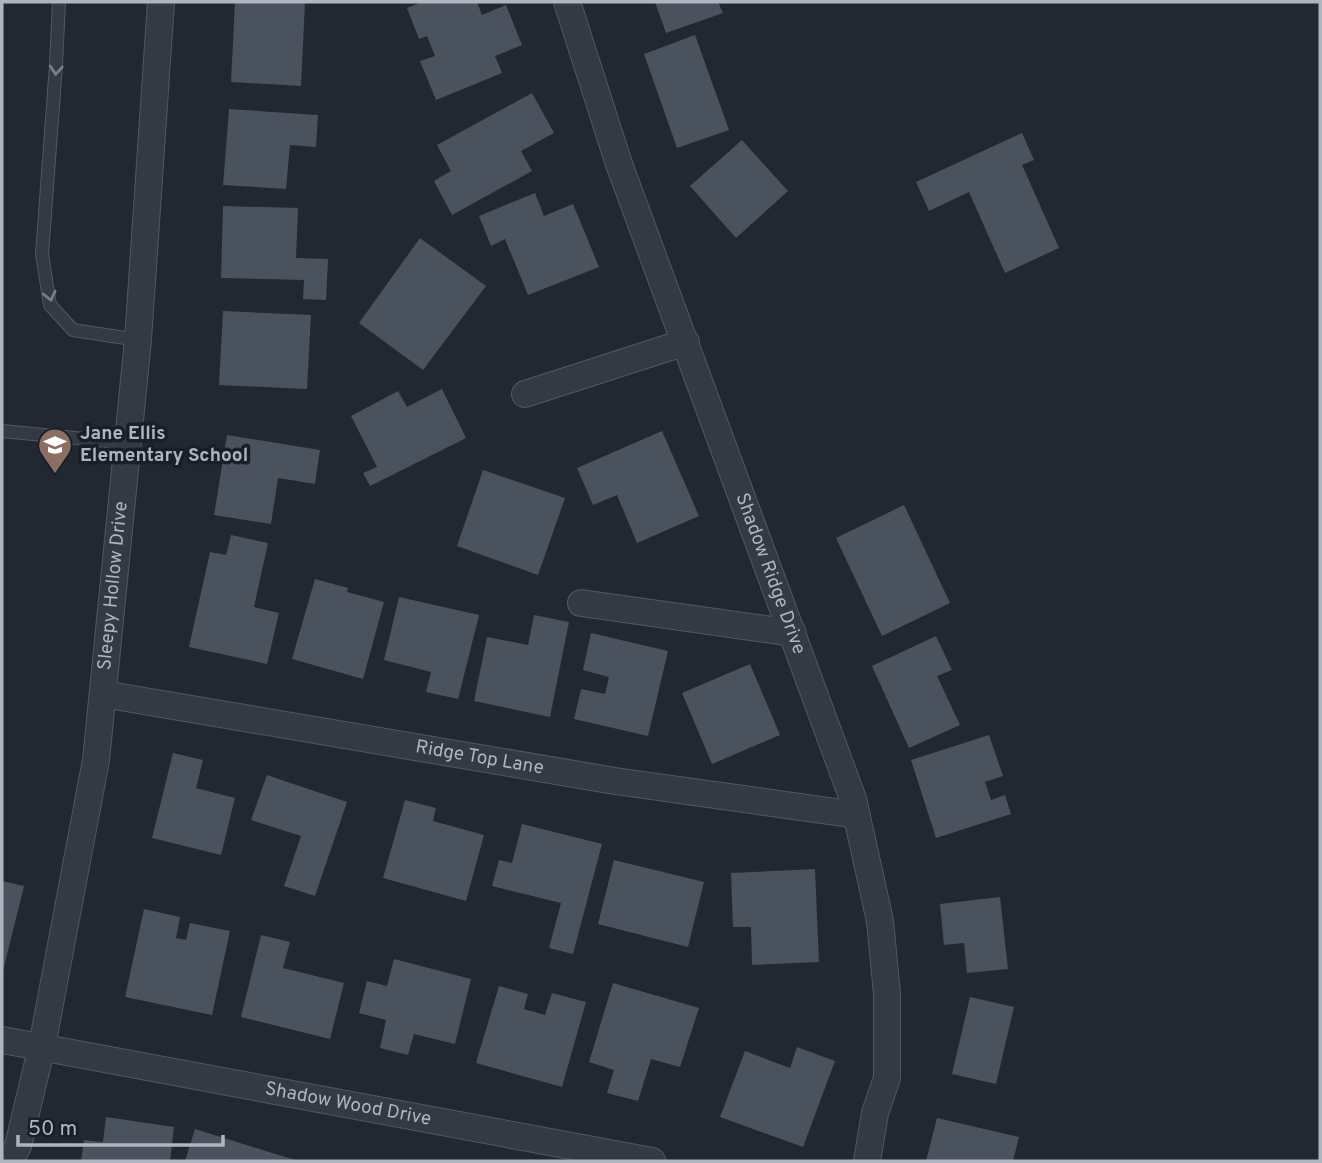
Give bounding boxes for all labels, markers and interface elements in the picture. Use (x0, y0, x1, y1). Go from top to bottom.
one-way arrow (49, 65, 64, 76)
one-way arrow (41, 290, 56, 302)
place label: Jane Ellis Elementary School (80, 422, 248, 468)
school or university icon: Jane Ellis Elementary School (36, 426, 74, 475)
street label: Shadow Ridge Drive (729, 490, 811, 658)
street label: Sleepy Hollow Drive (93, 500, 134, 672)
street label: Ridge Top Lane (414, 735, 546, 781)
street label: Shadow Wood Drive (263, 1077, 433, 1132)
scale bar (18, 1104, 222, 1148)
text: 50 m (28, 1116, 77, 1143)

